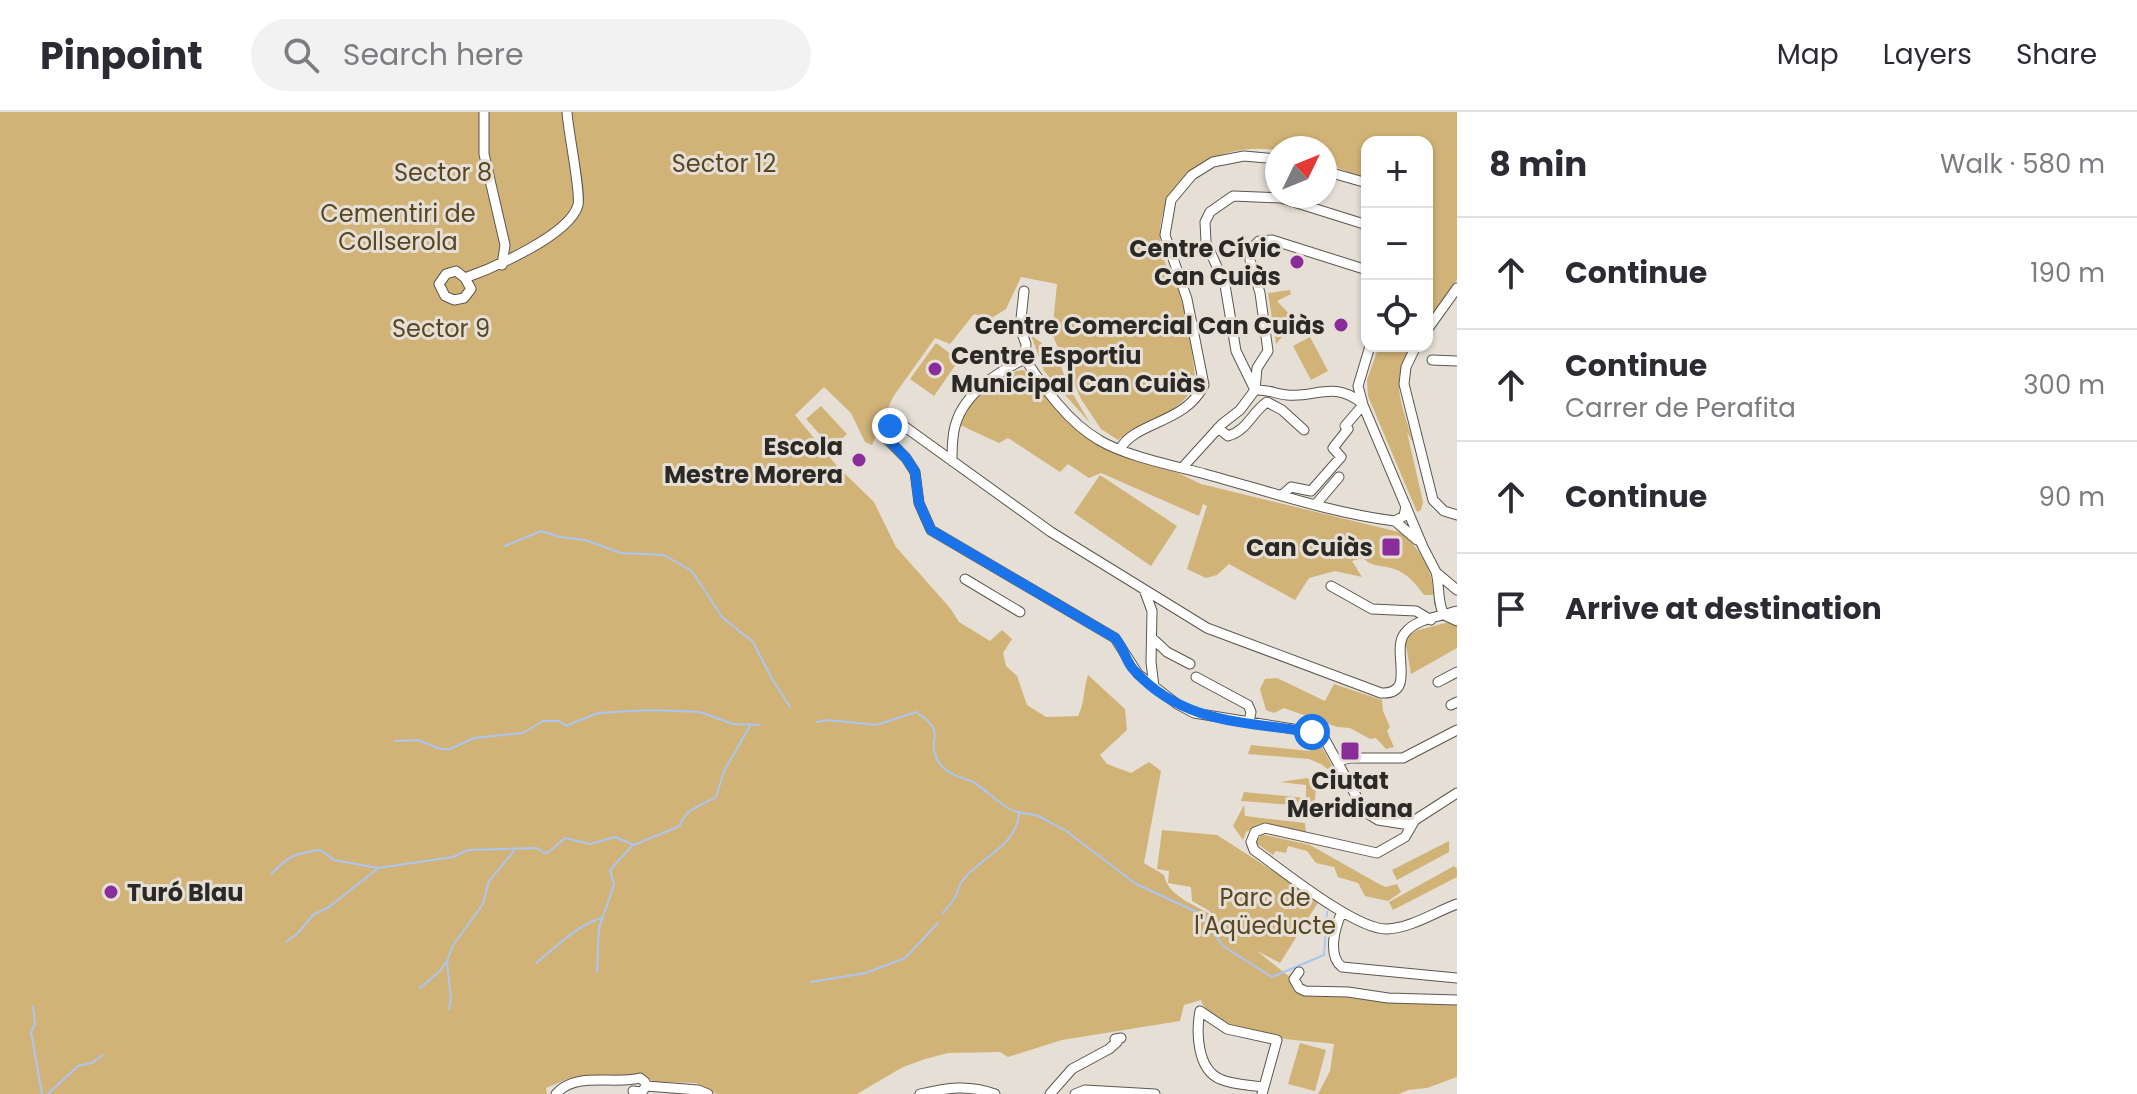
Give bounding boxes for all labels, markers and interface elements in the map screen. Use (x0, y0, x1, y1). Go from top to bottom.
search box (251, 19, 811, 91)
text: Pinpoint (40, 29, 203, 82)
icon: search (279, 33, 323, 77)
text: Search here (343, 33, 524, 76)
text: Map (1777, 35, 1839, 74)
text: Layers (1883, 35, 1972, 74)
text: Share (2016, 35, 2097, 74)
north arrow (1265, 136, 1337, 208)
map controls (1361, 136, 1433, 352)
button: + (1361, 136, 1433, 208)
text: 8 min (1489, 140, 1587, 188)
text: Walk · 580 m (1940, 146, 2105, 182)
park label: Sector 12 (672, 147, 776, 180)
park label: Sector 8 (394, 156, 492, 189)
park label: Cementiri de Collserola (320, 197, 476, 258)
button: − (1361, 208, 1433, 280)
place label: Centre Cívic Can Cuiàs (1129, 232, 1281, 293)
icon: ahead (1489, 251, 1533, 295)
text: Continue (1565, 251, 1707, 294)
marker: Centre Cívic Can Cuiàs (1288, 253, 1306, 271)
text: 190 m (2030, 255, 2105, 291)
button: locate (1361, 280, 1433, 352)
place label: Centre Comercial Can Cuiàs (975, 309, 1325, 342)
park label: Sector 9 (392, 312, 490, 345)
marker: Centre Comercial Can Cuiàs (1332, 316, 1350, 334)
place label: Centre Esportiu Municipal Can Cuiàs (951, 339, 1206, 400)
text: Continue (1565, 344, 1707, 387)
marker: Centre Esportiu Municipal Can Cuiàs (926, 360, 944, 378)
icon: ahead (1489, 363, 1533, 407)
text: 300 m (2023, 367, 2105, 403)
text: Carrer de Perafita (1565, 390, 1796, 426)
route end (872, 408, 908, 444)
place label: Escola Mestre Morera (664, 430, 843, 491)
marker: Escola Mestre Morera (850, 451, 868, 469)
icon: ahead (1489, 475, 1533, 519)
text: Continue (1565, 475, 1707, 518)
text: 90 m (2039, 479, 2105, 515)
place label: Can Cuiàs (1246, 531, 1373, 564)
marker: Can Cuiàs (1380, 536, 1402, 558)
icon: arrive (1489, 587, 1533, 631)
text: Arrive at destination (1565, 587, 1882, 630)
route start (1294, 714, 1330, 750)
marker: Ciutat Meridiana (1339, 740, 1361, 762)
place label: Ciutat Meridiana (1287, 764, 1413, 825)
place label: Turó Blau (127, 876, 243, 909)
park label: Parc de l'Aqüeducte (1194, 881, 1336, 942)
marker: Turó Blau (102, 883, 120, 901)

